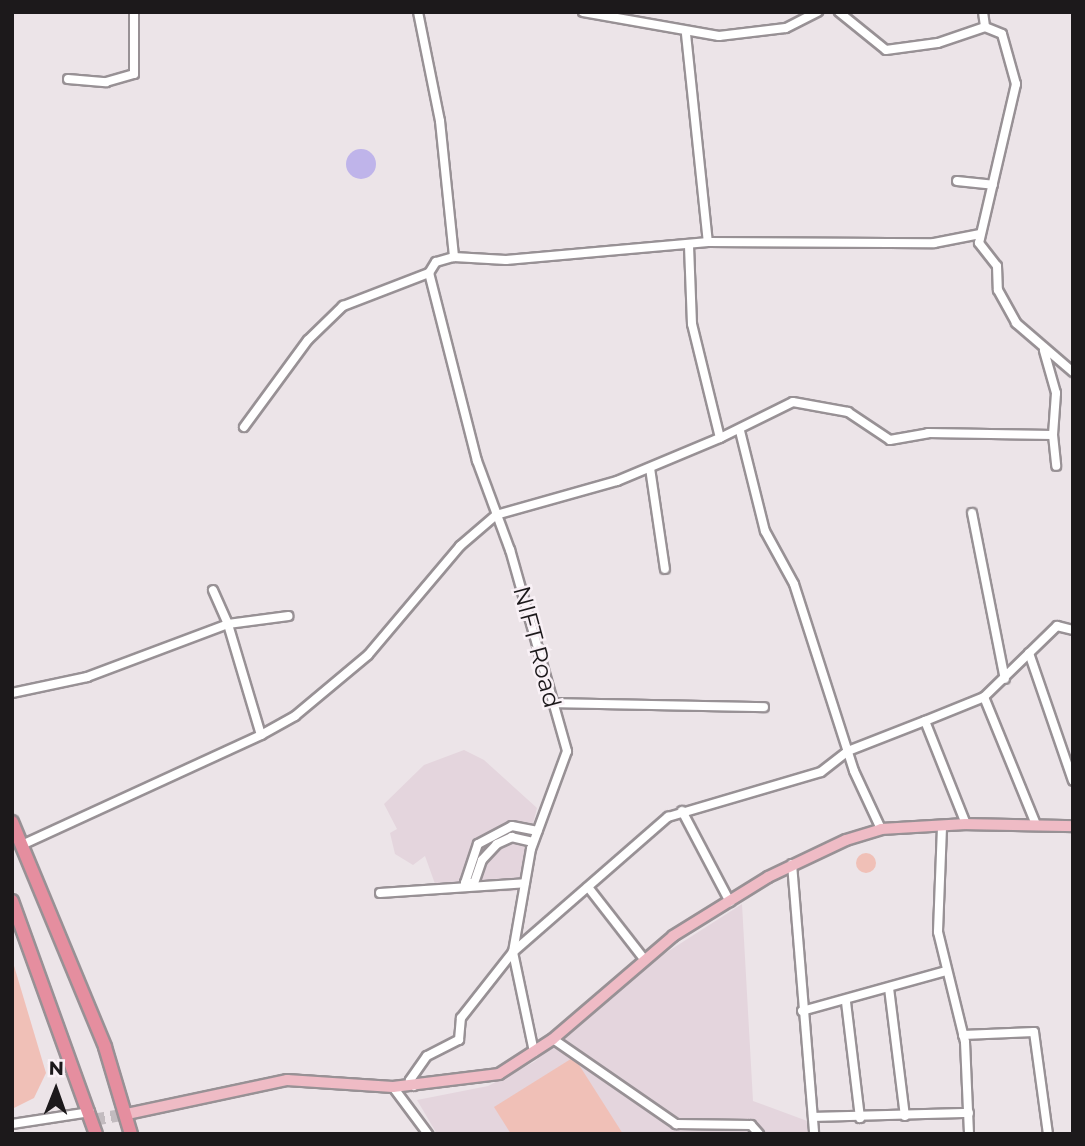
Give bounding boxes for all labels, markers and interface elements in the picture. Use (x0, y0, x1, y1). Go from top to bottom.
street label: NIFT Road (507, 583, 567, 711)
north arrow (21, 1055, 91, 1125)
text: N (48, 1057, 64, 1080)

